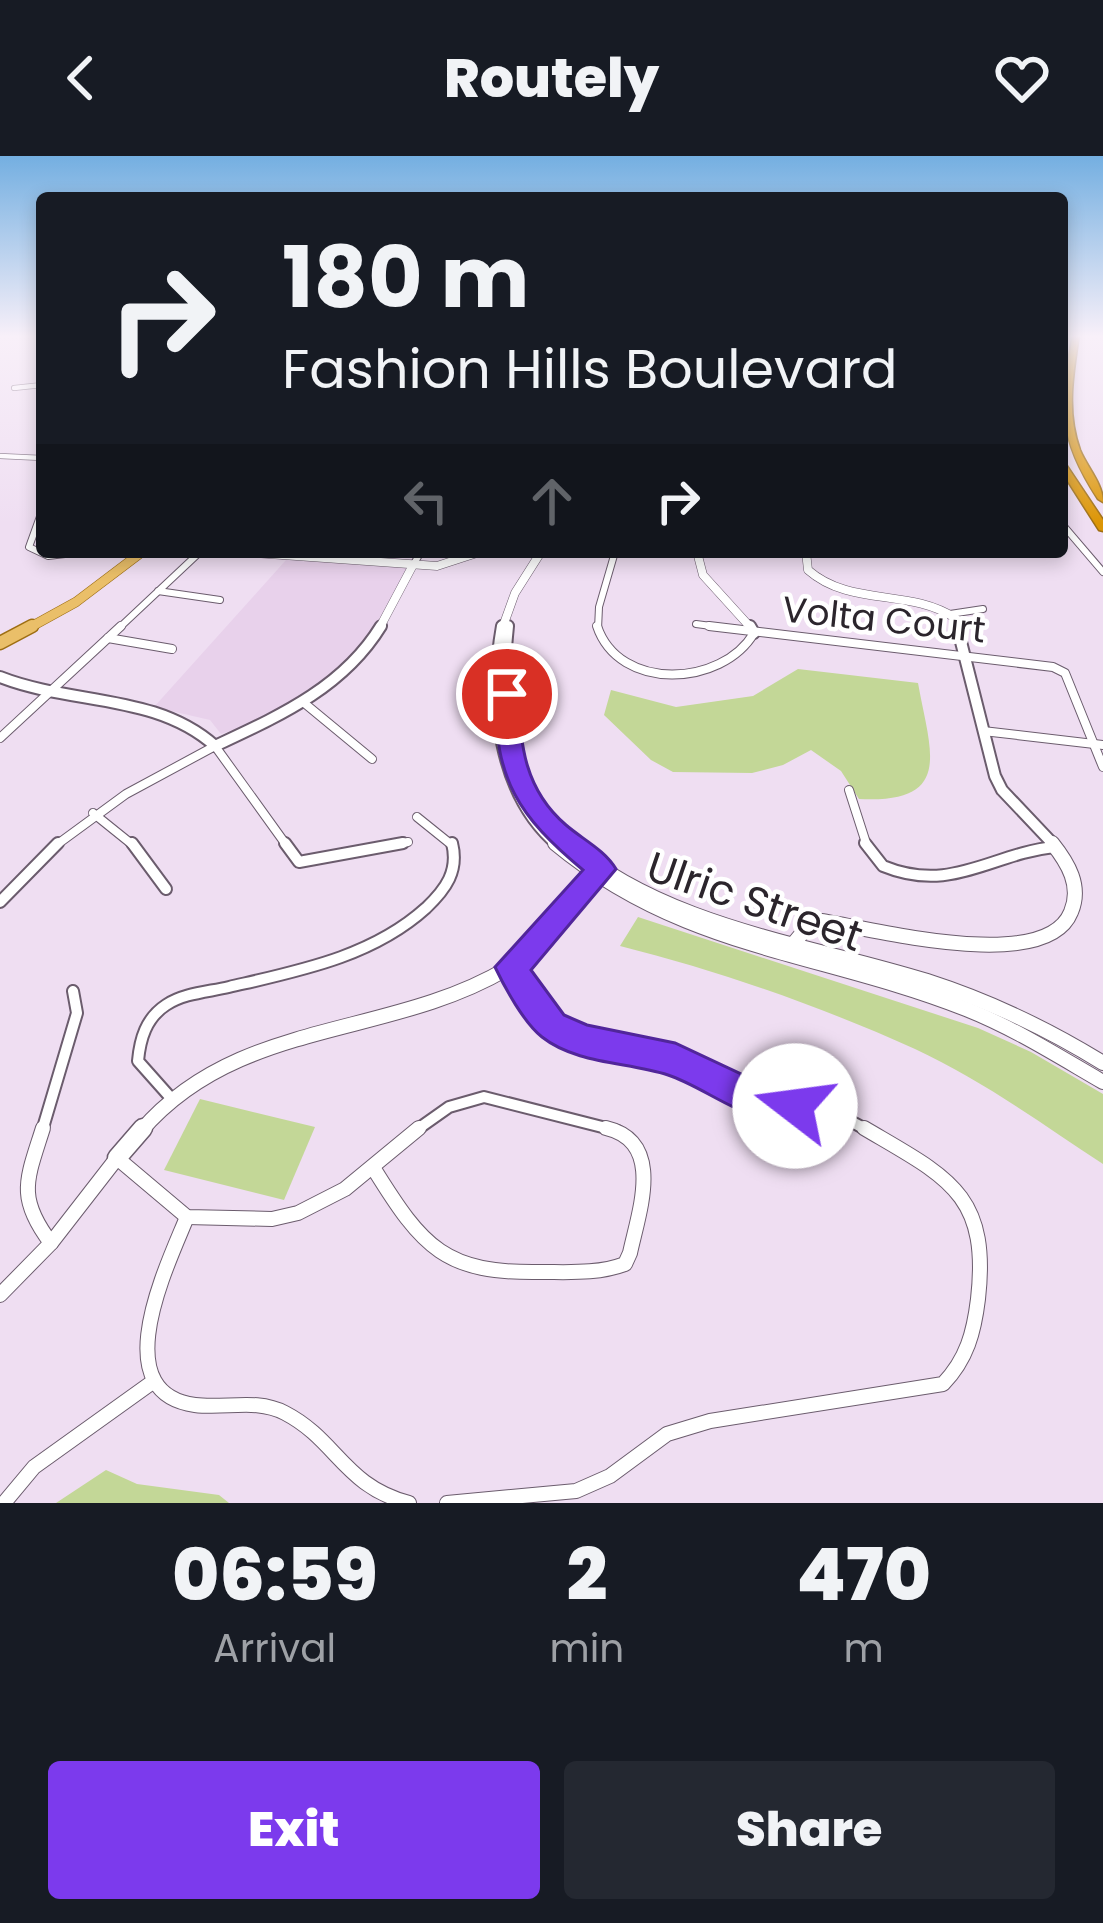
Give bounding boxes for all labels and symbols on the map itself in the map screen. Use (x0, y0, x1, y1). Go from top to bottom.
street label: Volta Court (780, 583, 988, 656)
pin (456, 643, 558, 745)
street label: Ulric Street (639, 837, 871, 966)
position arrow (732, 1043, 858, 1169)

